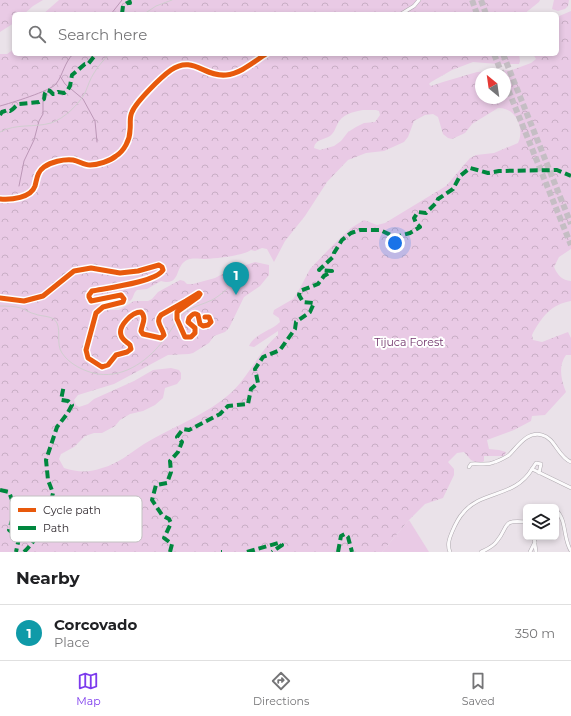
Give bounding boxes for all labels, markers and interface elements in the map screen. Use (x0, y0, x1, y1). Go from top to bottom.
search box (12, 12, 559, 56)
icon: search (26, 23, 48, 45)
text: Search here (58, 25, 147, 44)
north arrow (475, 68, 511, 104)
your location (385, 233, 405, 253)
pin: 1 (223, 262, 249, 295)
park label: Tijuca Forest (374, 335, 444, 349)
legend (10, 496, 142, 542)
text: Cycle path (43, 503, 101, 517)
map controls (523, 504, 559, 540)
button: layers (523, 504, 559, 540)
text: Path (43, 521, 69, 535)
text: Nearby (16, 568, 80, 588)
text: Corcovado (54, 615, 137, 634)
text: 1 (26, 625, 32, 641)
text: 350 m (515, 625, 555, 641)
text: Place (54, 634, 90, 650)
tab: Map (76, 670, 101, 708)
tab: Directions (253, 670, 309, 708)
tab: Saved (462, 670, 495, 708)

